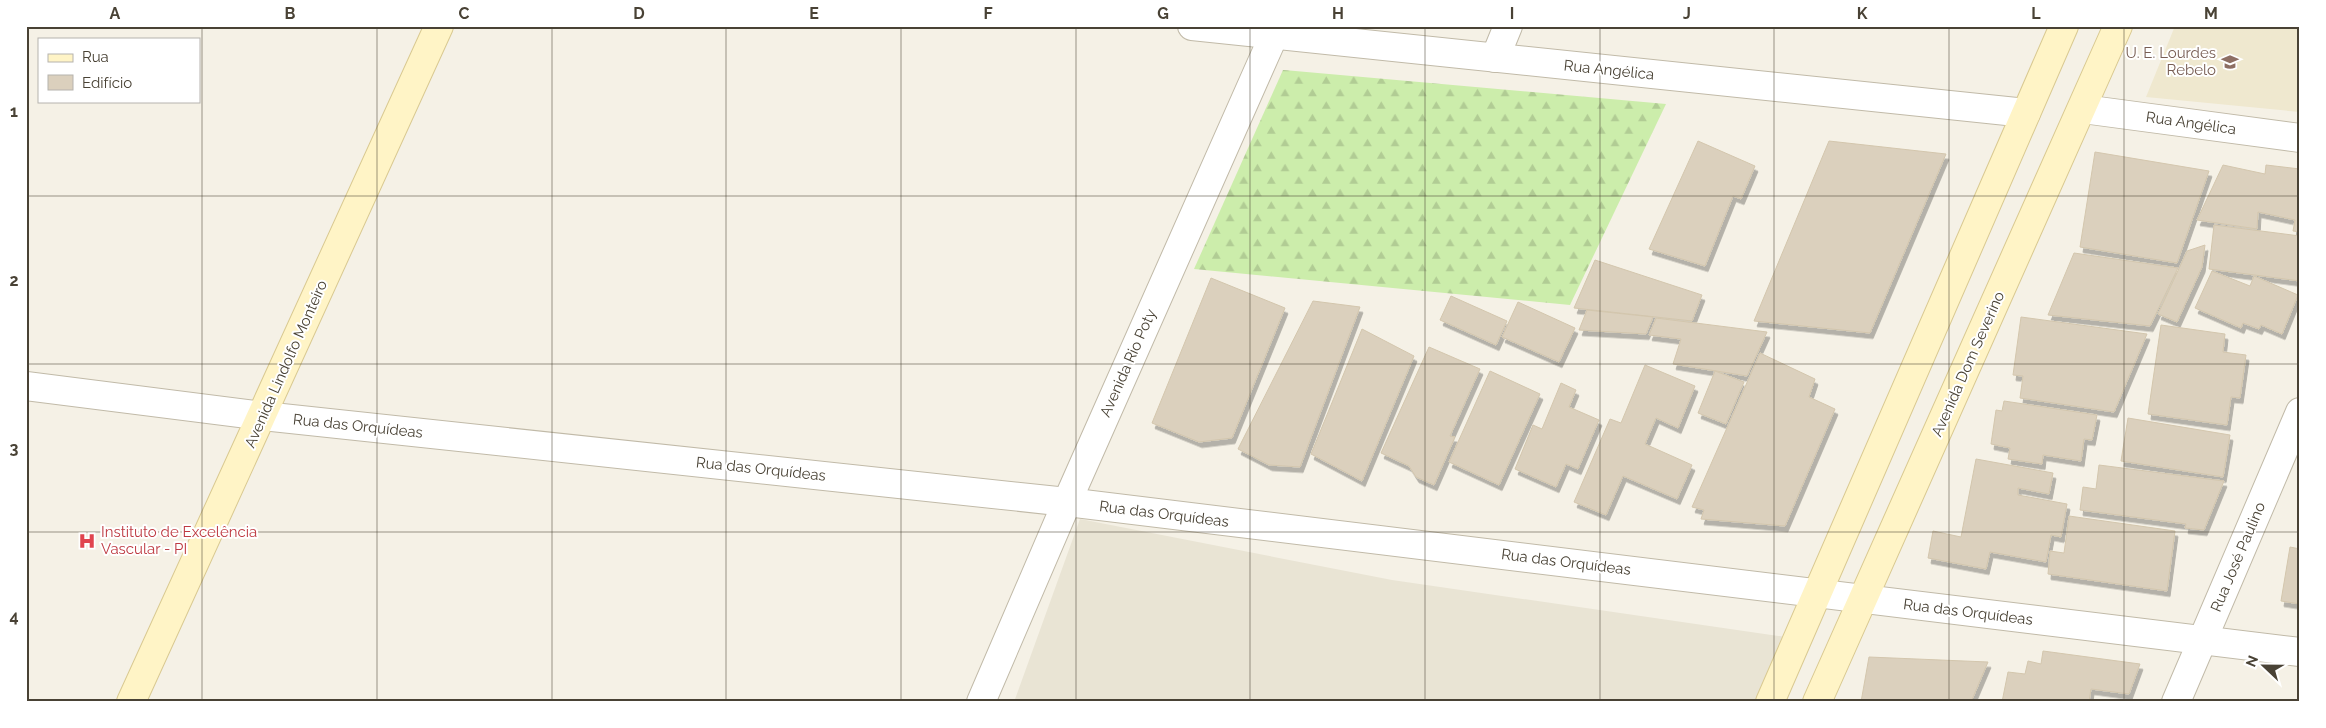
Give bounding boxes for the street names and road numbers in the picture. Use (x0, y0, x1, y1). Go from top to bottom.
street label: Rua Angélica (1563, 56, 1655, 84)
street label: Rua Angélica (2145, 108, 2237, 138)
street label: Avenida Lindolfo Monteiro (241, 277, 331, 451)
street label: Avenida Dom Severino (1928, 288, 2008, 439)
street label: Avenida Rio Poty (1096, 306, 1160, 420)
street label: Rua das Orquídeas (292, 410, 424, 442)
street label: Rua das Orquídeas (695, 453, 827, 485)
street label: Rua das Orquídeas (1098, 497, 1230, 531)
street label: Rua José Paulino (2207, 499, 2269, 615)
street label: Rua das Orquídeas (1500, 545, 1632, 579)
street label: Rua das Orquídeas (1902, 595, 2034, 629)

